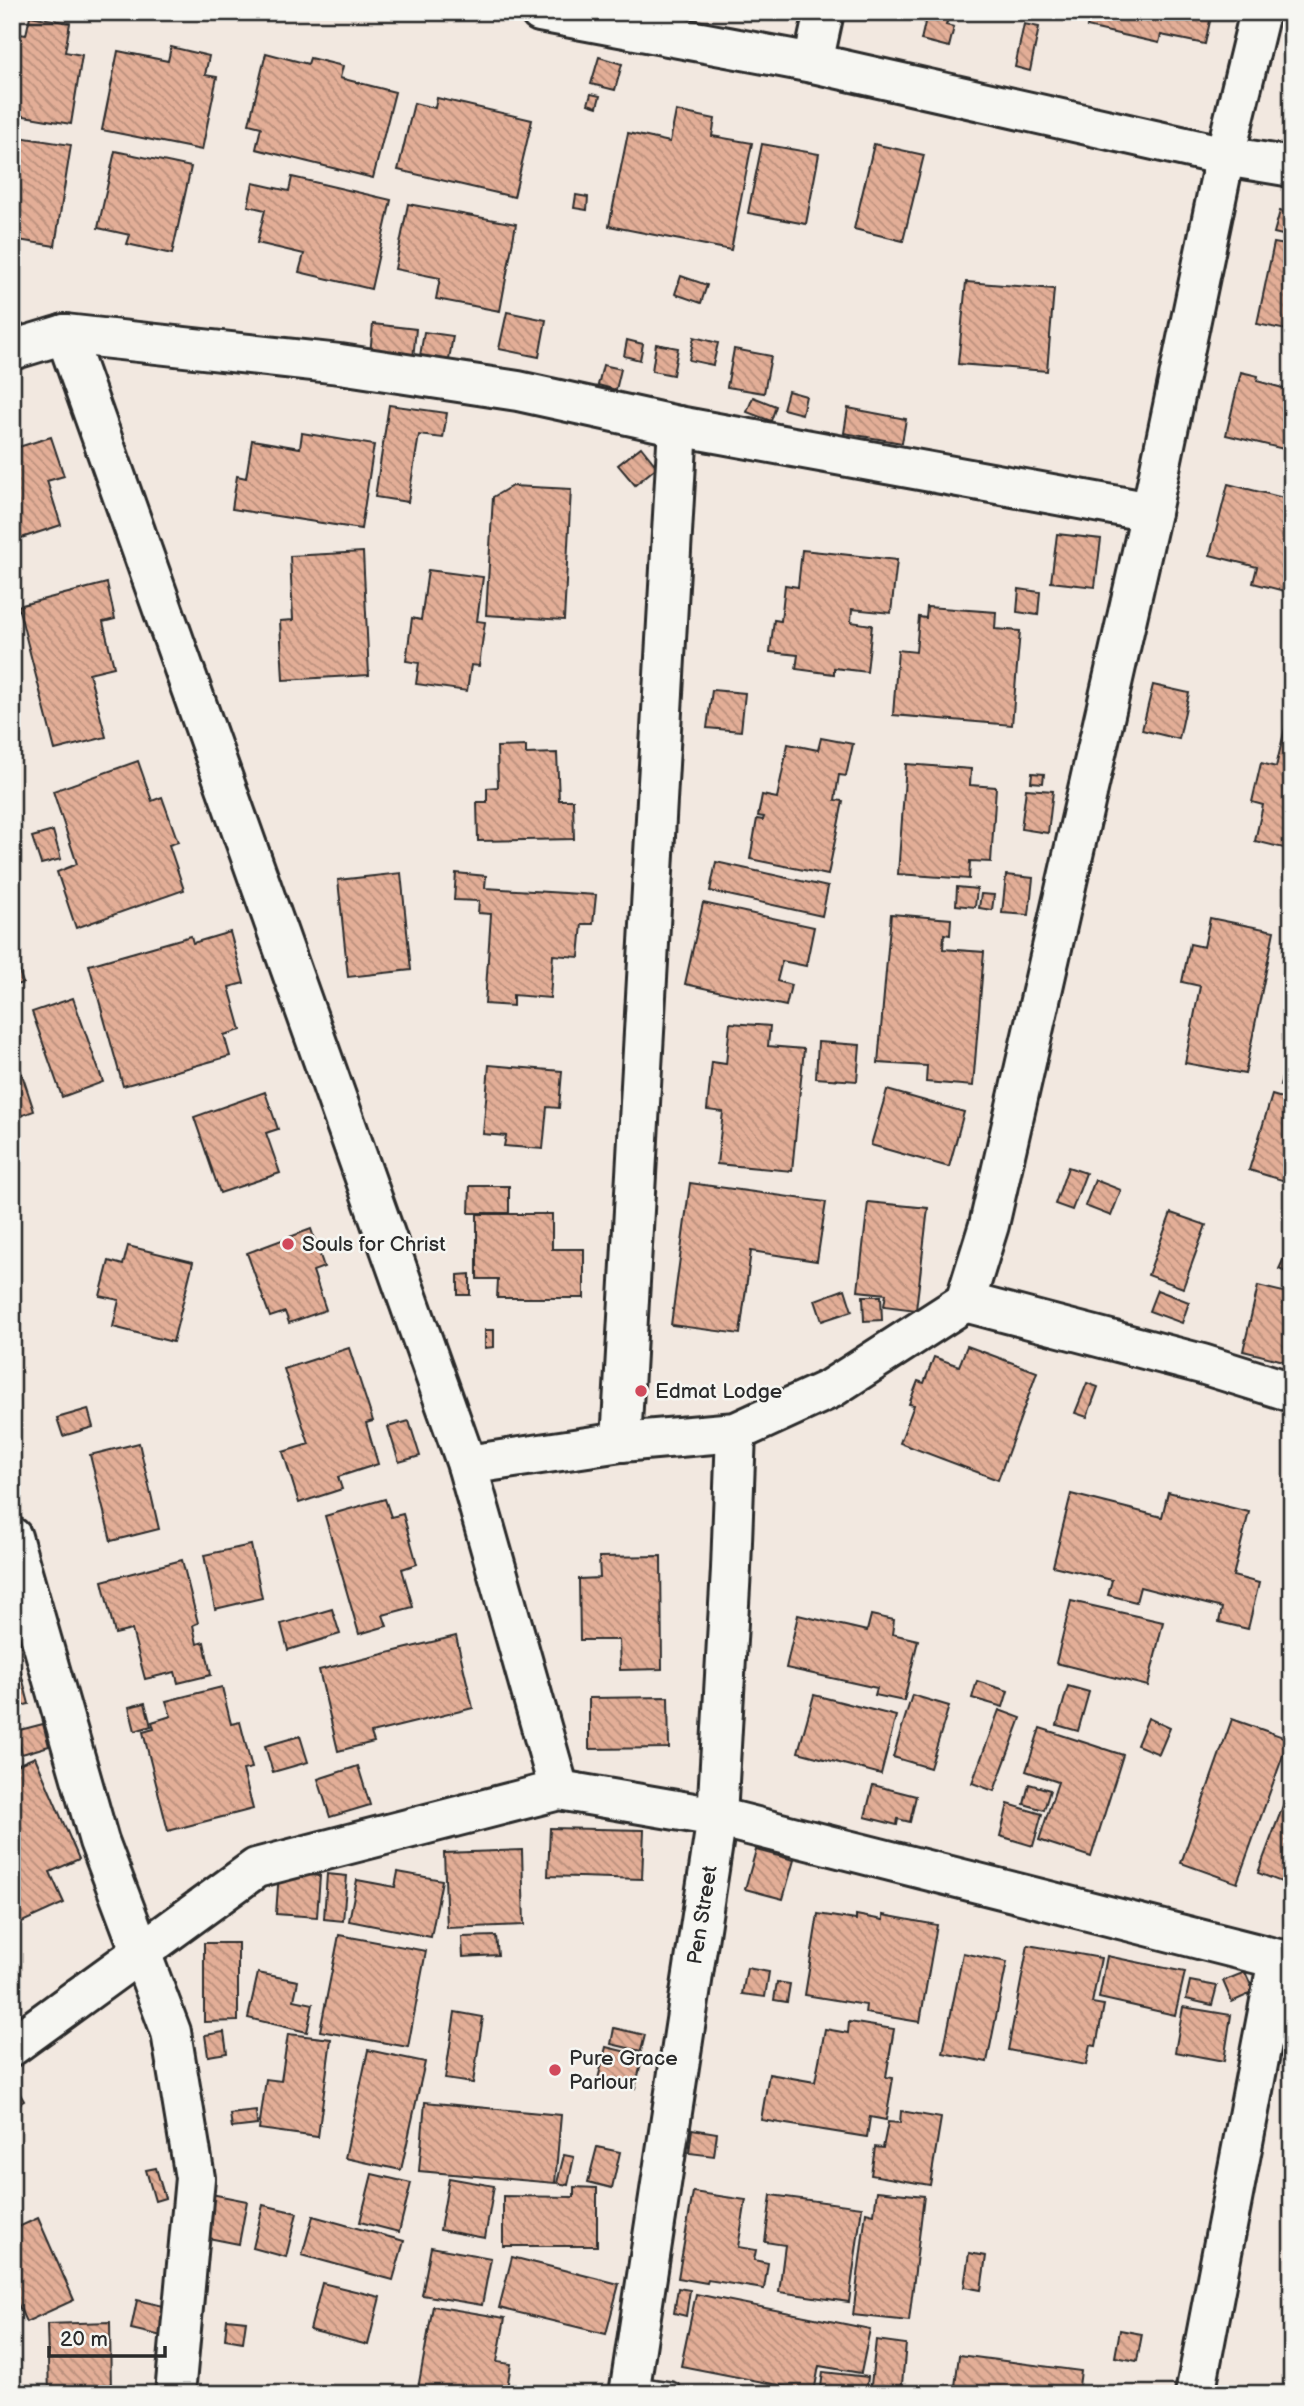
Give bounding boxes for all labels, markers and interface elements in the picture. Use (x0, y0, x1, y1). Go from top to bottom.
place label: Souls for Christ (302, 1232, 446, 1257)
marker: Souls for Christ (280, 1236, 296, 1252)
place label: Edmat Lodge (655, 1379, 782, 1404)
marker: Edmat Lodge (633, 1383, 649, 1399)
street label: Pen Street (682, 1863, 723, 1966)
place label: Pure Grace Parlour (569, 2046, 678, 2095)
marker: Pure Grace Parlour (547, 2062, 563, 2078)
scale bar (49, 2315, 164, 2359)
text: 20 m (60, 2327, 108, 2352)

